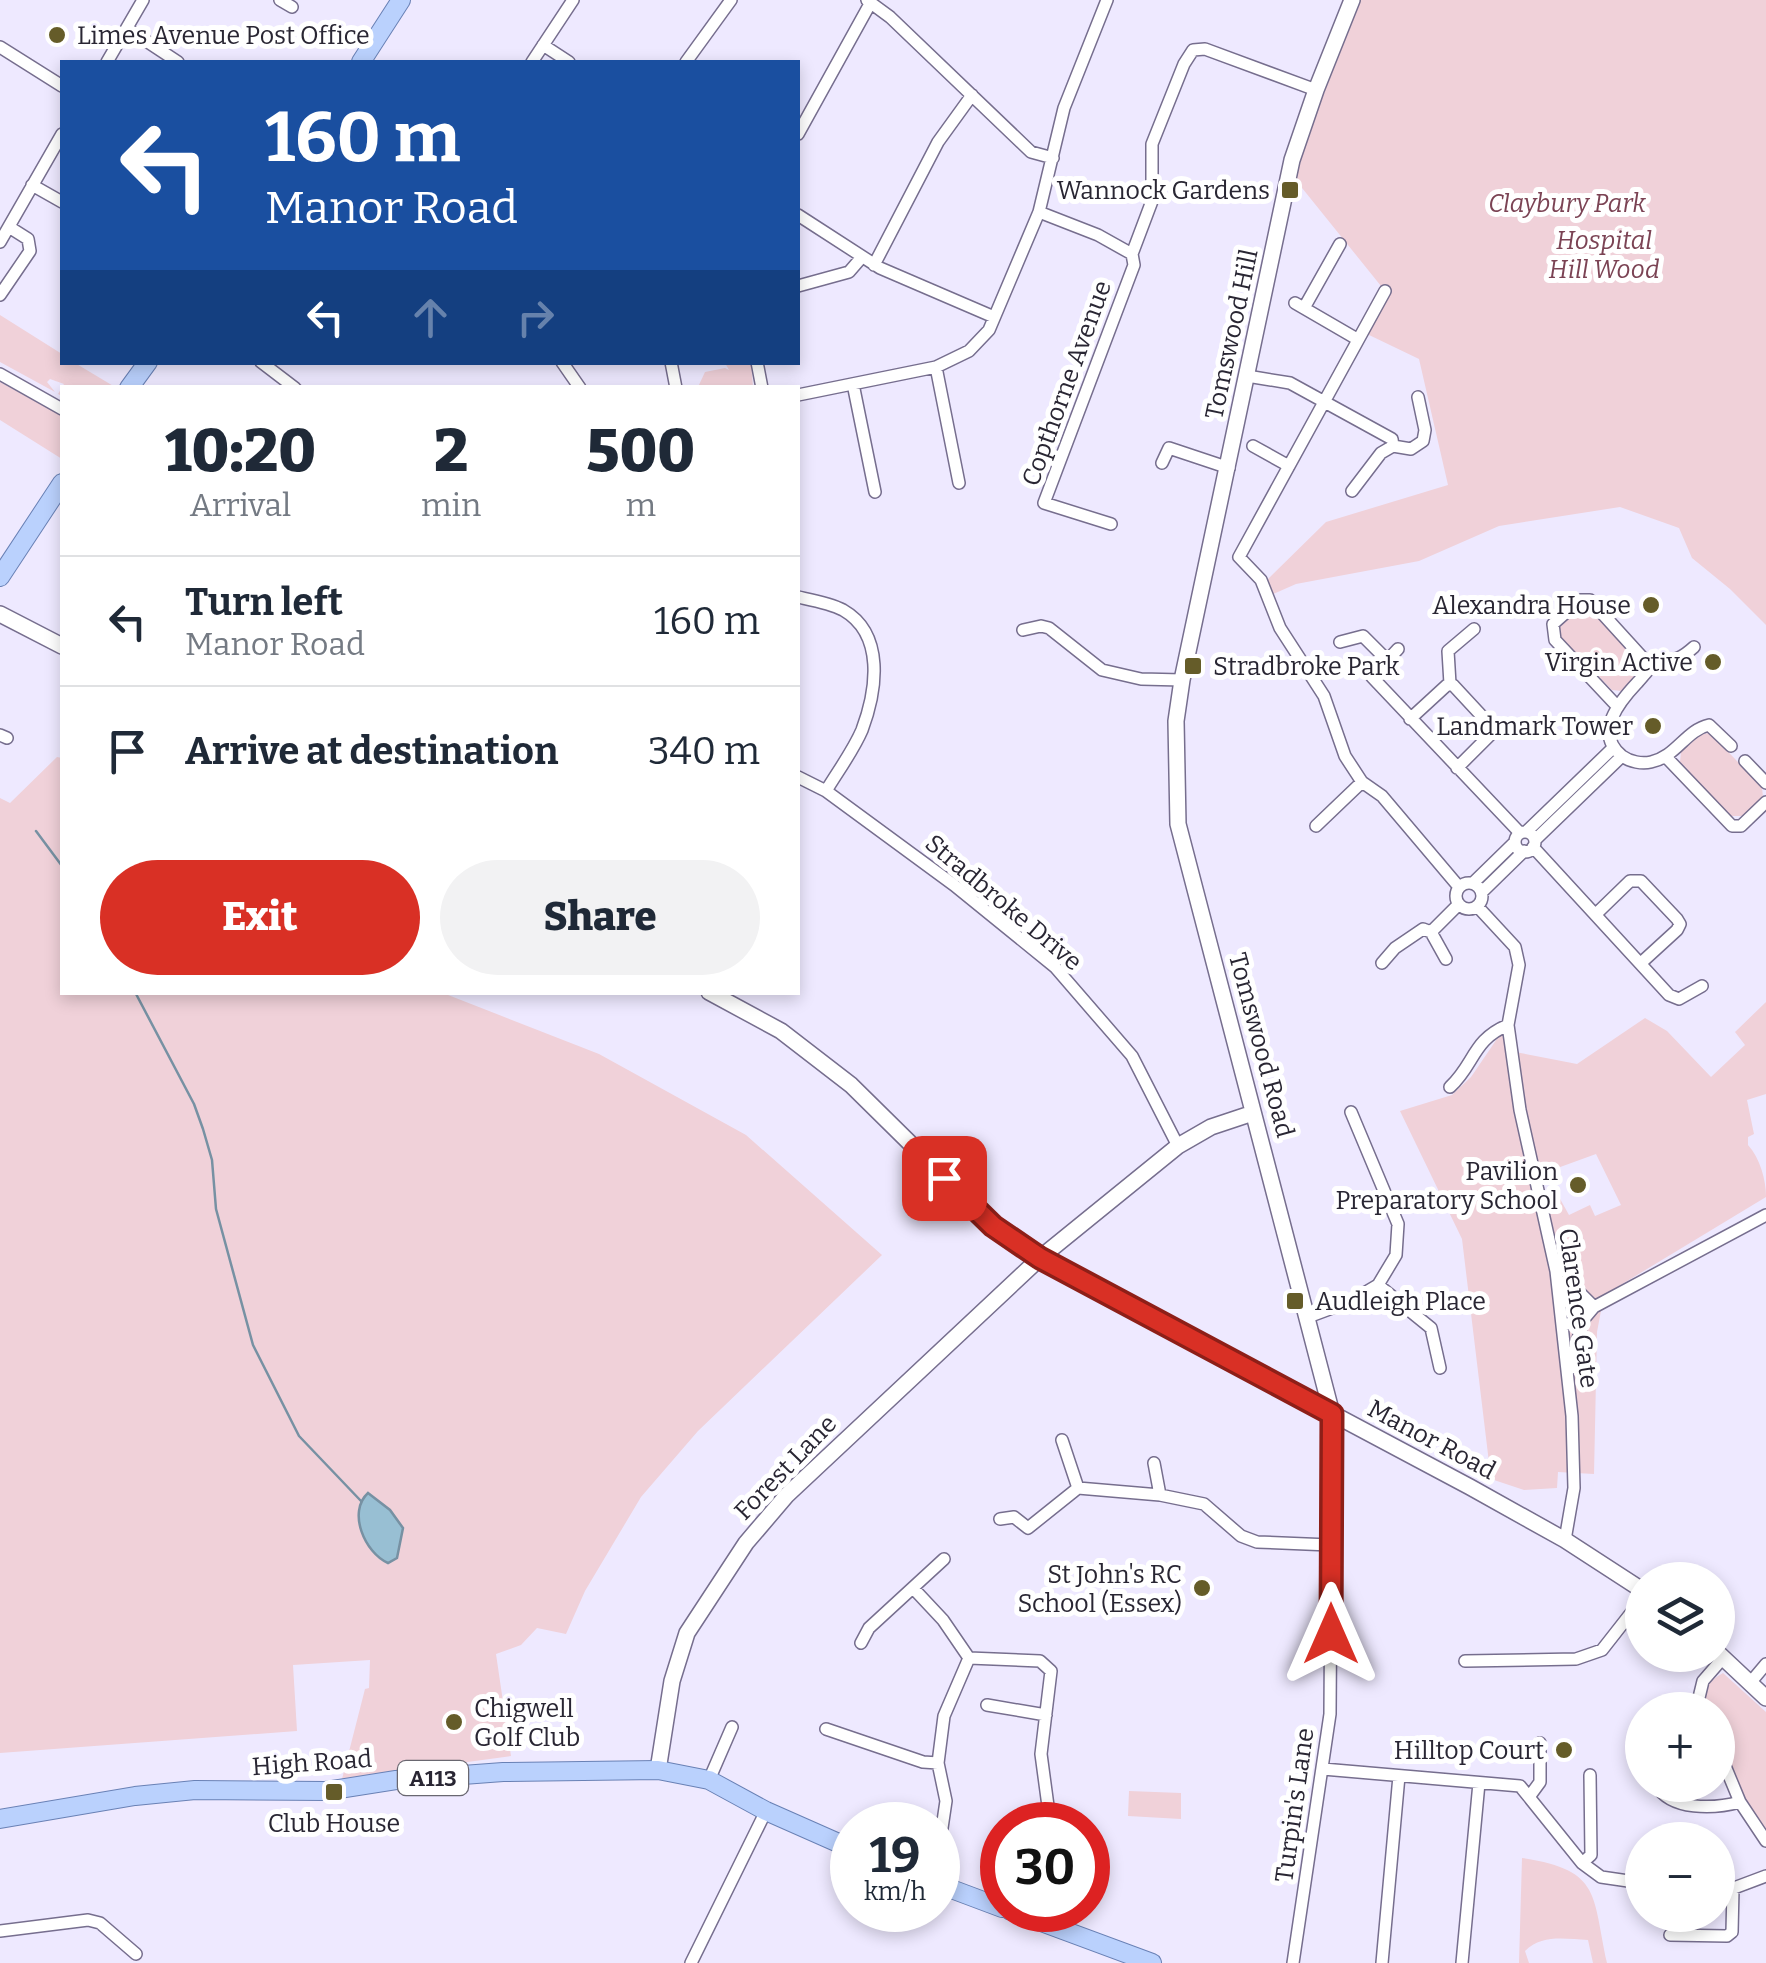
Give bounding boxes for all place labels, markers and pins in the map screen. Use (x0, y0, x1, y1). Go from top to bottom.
place label: Limes Avenue Post Office (77, 21, 370, 51)
marker: Limes Avenue Post Office (46, 24, 68, 46)
place label: Wannock Gardens (1057, 176, 1270, 206)
marker: Wannock Gardens (1279, 179, 1301, 201)
place label: Alexandra House (1432, 591, 1631, 621)
marker: Alexandra House (1640, 594, 1662, 616)
place label: Virgin Active (1545, 648, 1693, 678)
marker: Virgin Active (1702, 651, 1724, 673)
place label: Stradbroke Park (1213, 652, 1400, 682)
marker: Stradbroke Park (1182, 655, 1204, 677)
place label: Landmark Tower (1436, 712, 1633, 742)
marker: Landmark Tower (1642, 715, 1664, 737)
pin (902, 1136, 987, 1221)
place label: Pavilion Preparatory School (1335, 1157, 1558, 1216)
marker: Pavilion Preparatory School (1567, 1174, 1589, 1196)
place label: Audleigh Place (1315, 1287, 1486, 1317)
marker: Audleigh Place (1284, 1290, 1306, 1312)
place label: St John's RC School (Essex) (1017, 1560, 1182, 1619)
marker: St John's RC School (Essex) (1191, 1577, 1213, 1599)
place label: Chigwell Golf Club (474, 1694, 580, 1753)
marker: Chigwell Golf Club (443, 1711, 465, 1733)
place label: Hilltop Court (1394, 1736, 1544, 1766)
marker: Hilltop Court (1553, 1739, 1575, 1761)
marker: Club House (323, 1781, 345, 1803)
place label: Club House (268, 1809, 400, 1839)

